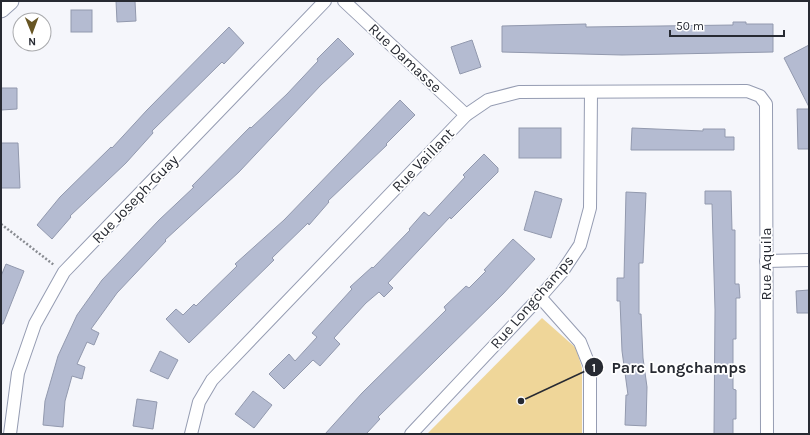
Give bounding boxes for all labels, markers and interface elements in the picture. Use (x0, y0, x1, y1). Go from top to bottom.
north arrow (12, 12, 52, 52)
scale bar (670, 12, 784, 38)
text: 50 m (676, 19, 704, 33)
street label: Rue Damasse (365, 20, 445, 96)
text: N (28, 35, 36, 48)
street label: Rue Vaillant (388, 124, 458, 196)
street label: Rue Joseph-Guay (88, 151, 182, 247)
street label: Rue Aquila (757, 228, 775, 300)
street label: Rue Longchamps (487, 252, 577, 352)
callout: Parc Longchamps (584, 353, 755, 381)
text: Parc Longchamps (612, 358, 746, 377)
text: 1 (592, 361, 596, 375)

